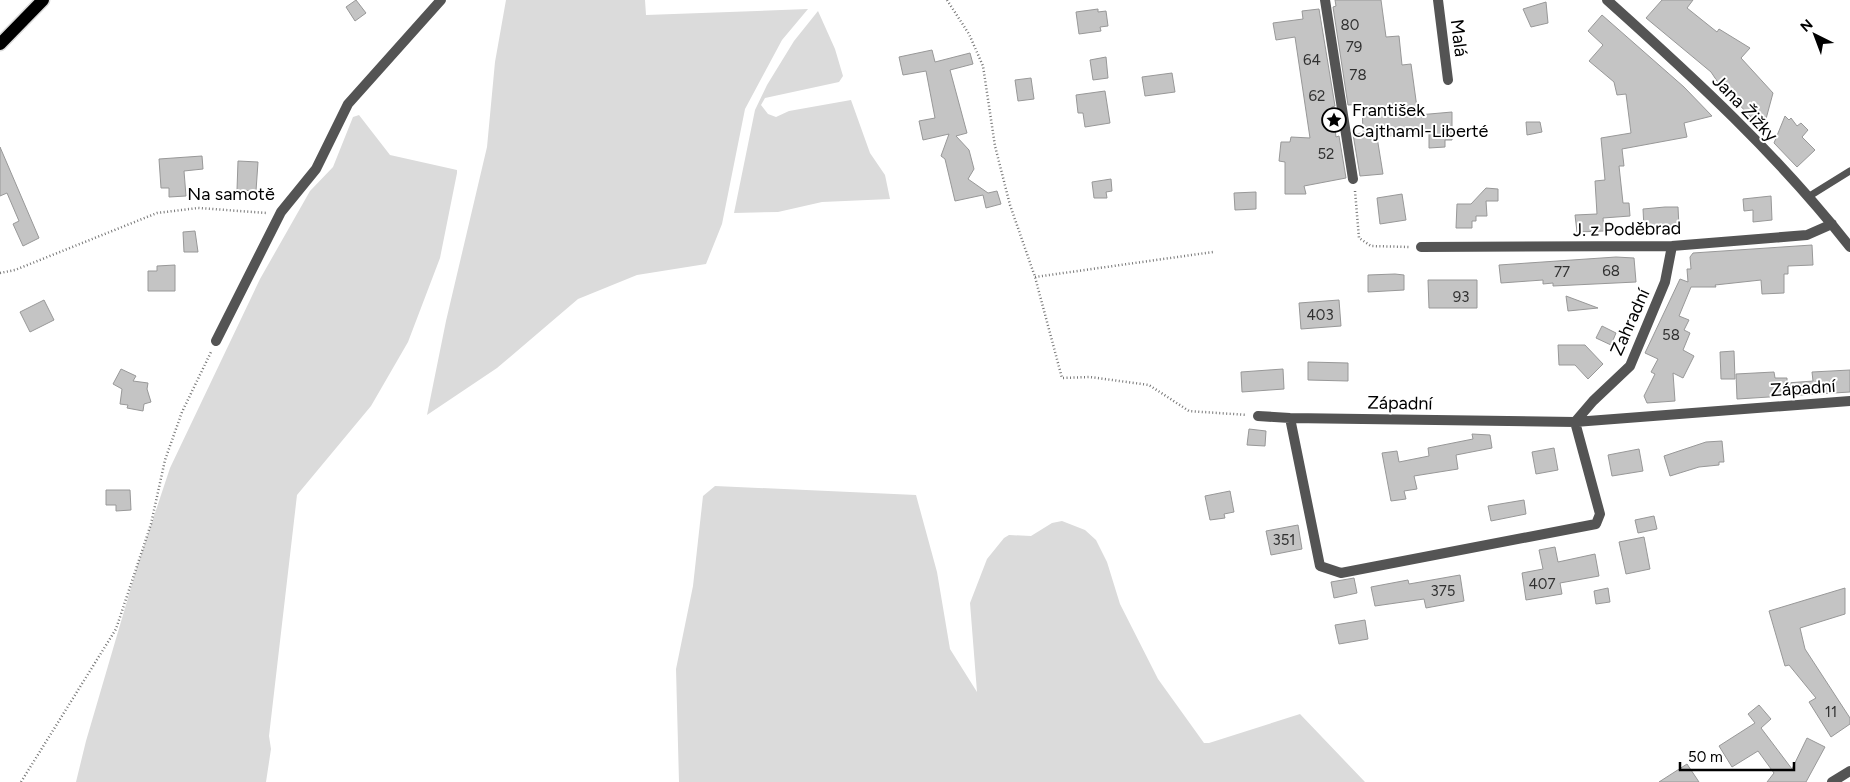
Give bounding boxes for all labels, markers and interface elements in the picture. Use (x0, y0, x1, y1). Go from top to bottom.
north arrow (1790, 10, 1840, 60)
house number: 80 (1341, 16, 1359, 34)
text: N (1797, 16, 1816, 36)
street label: Malá (1446, 18, 1472, 58)
house number: 79 (1346, 38, 1362, 56)
house number: 64 (1303, 51, 1321, 69)
house number: 78 (1349, 66, 1367, 84)
street label: Jana Žižky (1708, 70, 1783, 147)
house number: 62 (1309, 87, 1325, 105)
place label: František Cajthaml-Liberté (1352, 99, 1489, 142)
place icon: František Cajthaml-Liberté (1321, 107, 1347, 133)
house number: 52 (1317, 145, 1335, 163)
street label: Na samotě (187, 183, 275, 205)
street label: J. z Poděbrad (1573, 217, 1681, 241)
house number: 68 (1602, 262, 1620, 280)
house number: 77 (1554, 263, 1570, 281)
street label: Zahradní (1606, 284, 1655, 359)
house number: 93 (1453, 288, 1469, 306)
house number: 403 (1306, 306, 1334, 324)
house number: 58 (1662, 326, 1680, 344)
street label: Západní (1770, 375, 1837, 401)
street label: Západní (1367, 391, 1434, 415)
house number: 351 (1273, 531, 1295, 549)
house number: 407 (1529, 575, 1556, 593)
house number: 375 (1431, 582, 1455, 600)
house number: 11 (1825, 703, 1837, 721)
scale bar (1680, 740, 1794, 772)
text: 50 m (1688, 748, 1723, 766)

